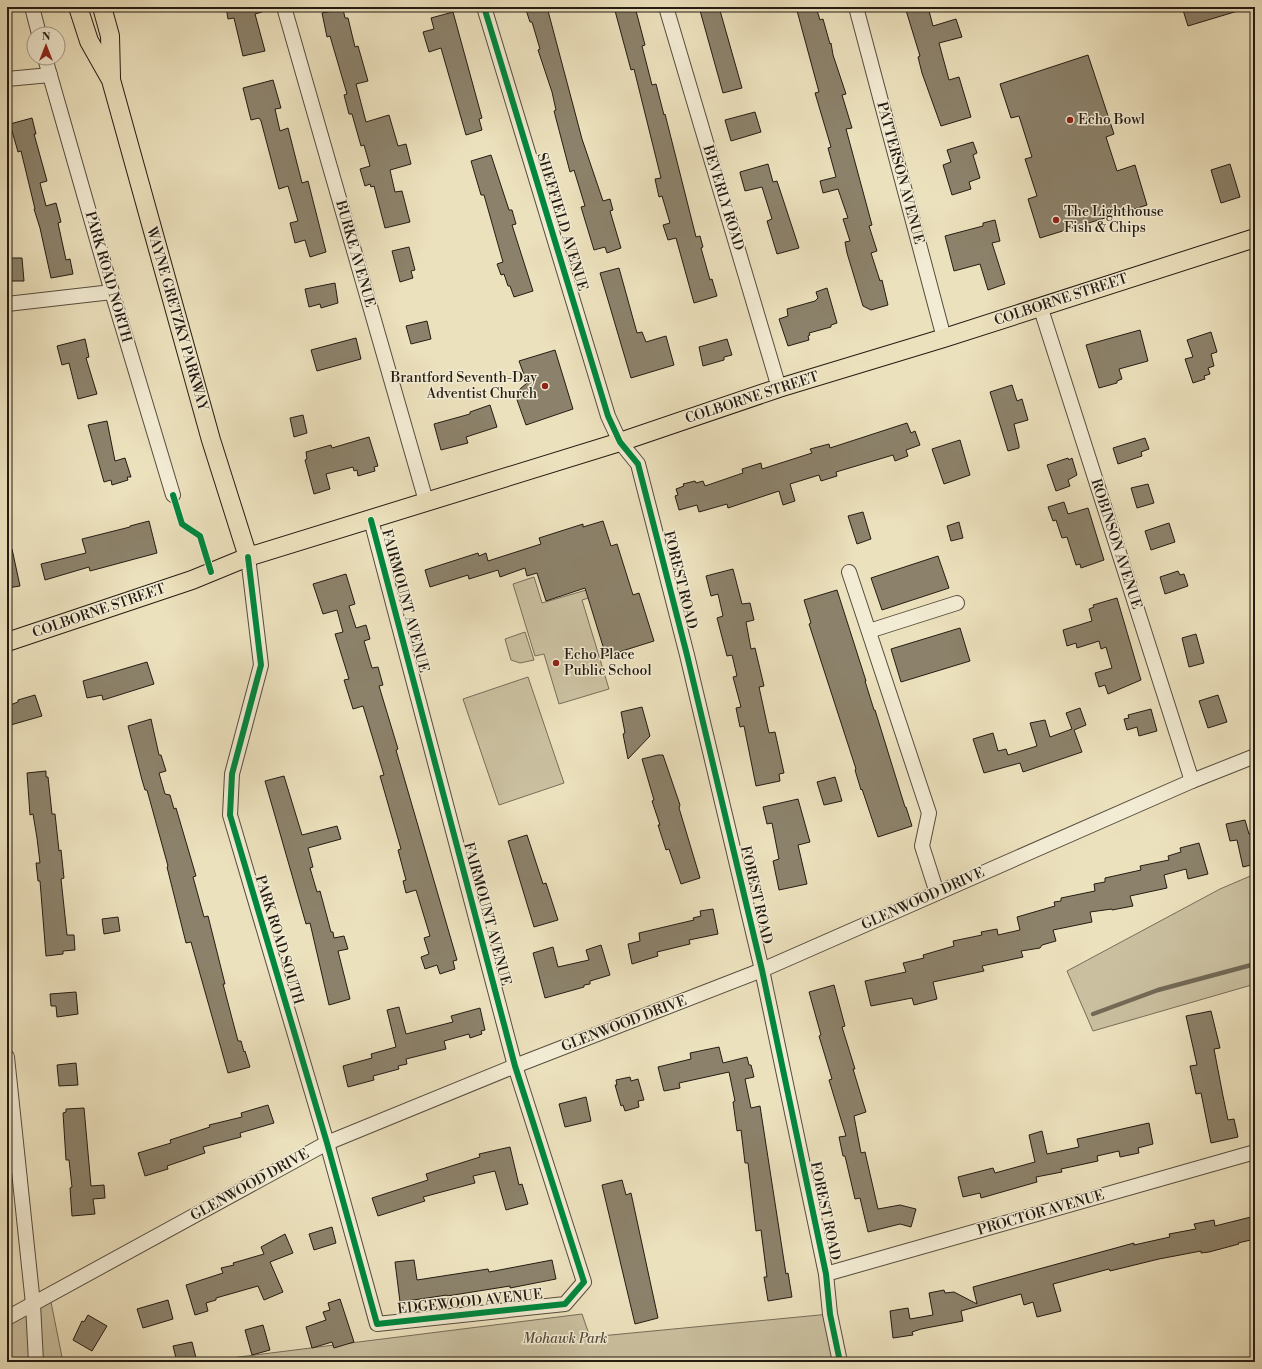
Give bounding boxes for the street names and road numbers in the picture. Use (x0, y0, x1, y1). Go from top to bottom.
street label: PATTERSON AVENUE (872, 100, 928, 246)
street label: BEVERLY ROAD (698, 142, 748, 253)
street label: SHEFFIELD AVENUE (532, 151, 592, 293)
street label: BURKE AVENUE (331, 198, 379, 309)
street label: PARK ROAD NORTH (81, 209, 136, 345)
street label: WAYNE GRETZKY PARKWAY (142, 224, 212, 414)
street label: COLBORNE STREET (992, 270, 1130, 330)
street label: COLBORNE STREET (683, 368, 821, 428)
street label: ROBINSON AVENUE (1086, 476, 1146, 612)
street label: FAIRMOUNT AVENUE (377, 527, 433, 675)
street label: FOREST ROAD (659, 529, 701, 631)
street label: COLBORNE STREET (30, 580, 168, 642)
street label: FAIRMOUNT AVENUE (459, 840, 515, 988)
street label: FOREST ROAD (736, 844, 776, 946)
street label: GLENWOOD DRIVE (859, 864, 987, 934)
street label: PARK ROAD SOUTH (251, 873, 307, 1008)
street label: GLENWOOD DRIVE (559, 992, 689, 1056)
street label: GLENWOOD DRIVE (188, 1145, 312, 1225)
street label: FOREST ROAD (806, 1160, 844, 1262)
street label: PROCTOR AVENUE (975, 1186, 1107, 1240)
street label: EDGEWOOD AVENUE (396, 1285, 544, 1319)

